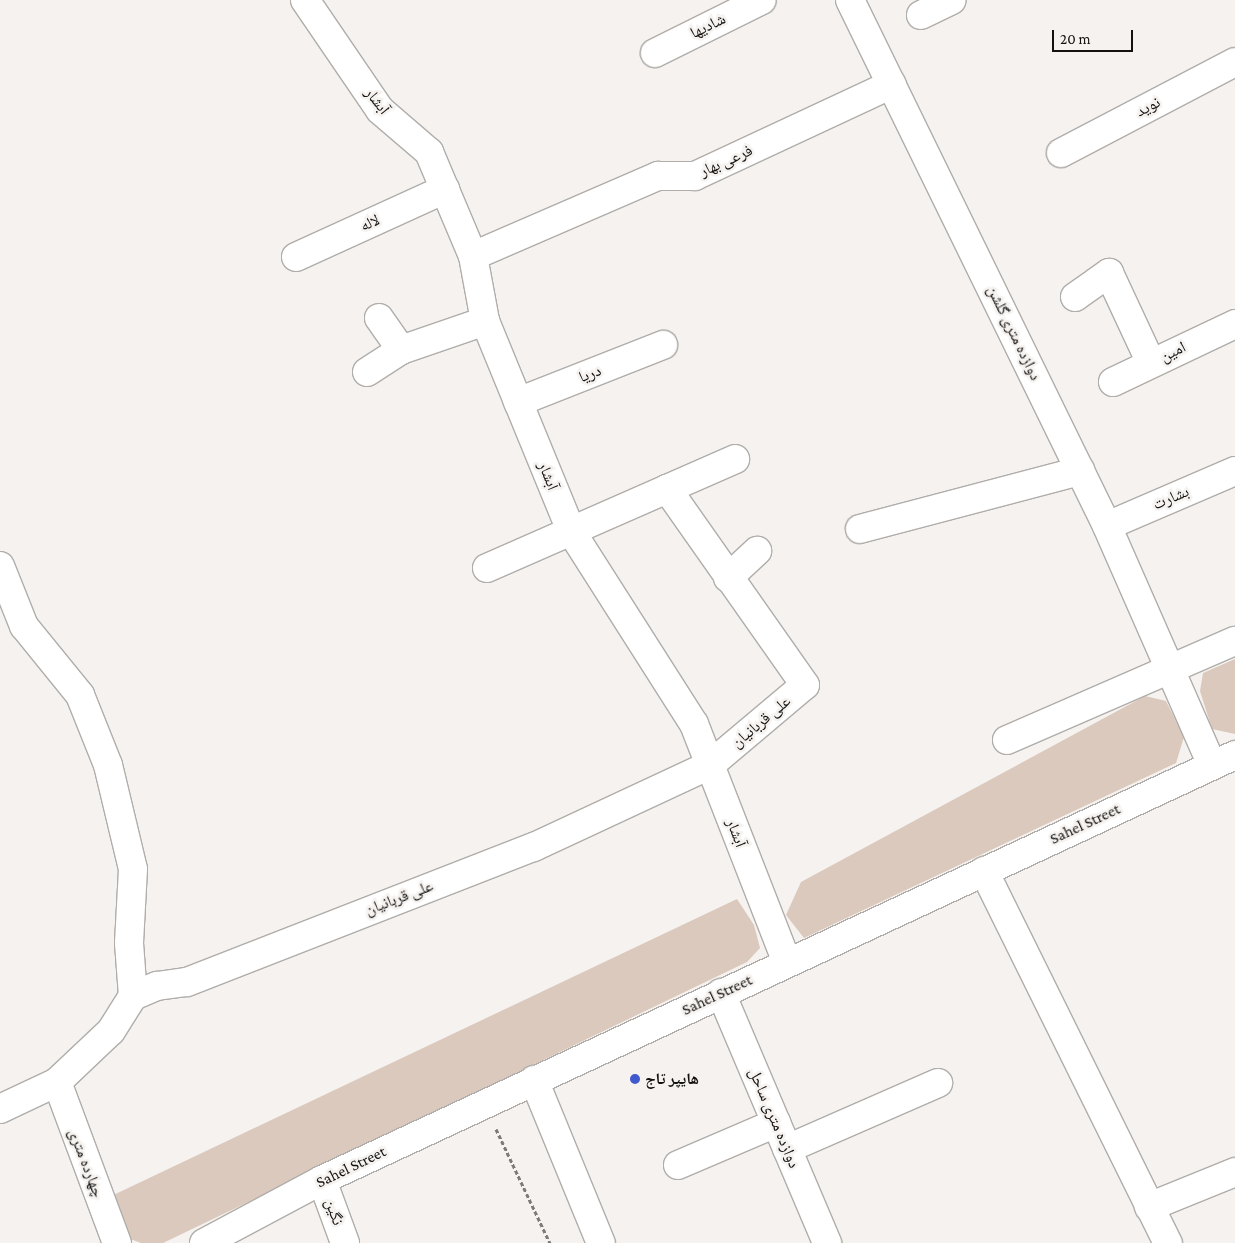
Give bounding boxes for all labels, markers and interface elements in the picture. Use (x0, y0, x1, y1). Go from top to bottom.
street label: شادیها (687, 9, 729, 43)
scale bar (1055, 20, 1136, 52)
text: 20 m (1060, 31, 1091, 47)
street label: آبشار (360, 84, 394, 118)
street label: نوید (1132, 93, 1164, 121)
street label: فرعی بهار (697, 141, 755, 181)
street label: لاله (357, 210, 383, 236)
street label: دوازده متری گلشن (983, 282, 1045, 384)
street label: امین (1157, 337, 1189, 367)
street label: دریا (576, 361, 604, 387)
street label: آبشار (534, 459, 562, 493)
street label: بشارت (1150, 482, 1192, 514)
street label: علی قربانیان (728, 692, 794, 752)
street label: Sahel Street (1047, 799, 1123, 849)
street label: آبشار (722, 816, 750, 850)
street label: علی قربانیان (362, 876, 436, 920)
street label: Sahel Street (679, 970, 755, 1020)
street label: دوازده متری ساحل (744, 1065, 804, 1171)
place label: هایپر تاج (645, 1069, 699, 1089)
marker: هایپر تاج (629, 1073, 641, 1085)
street label: چهارده متری (64, 1126, 108, 1200)
street label: Sahel Street (313, 1142, 389, 1192)
street label: نگین (320, 1196, 348, 1228)

